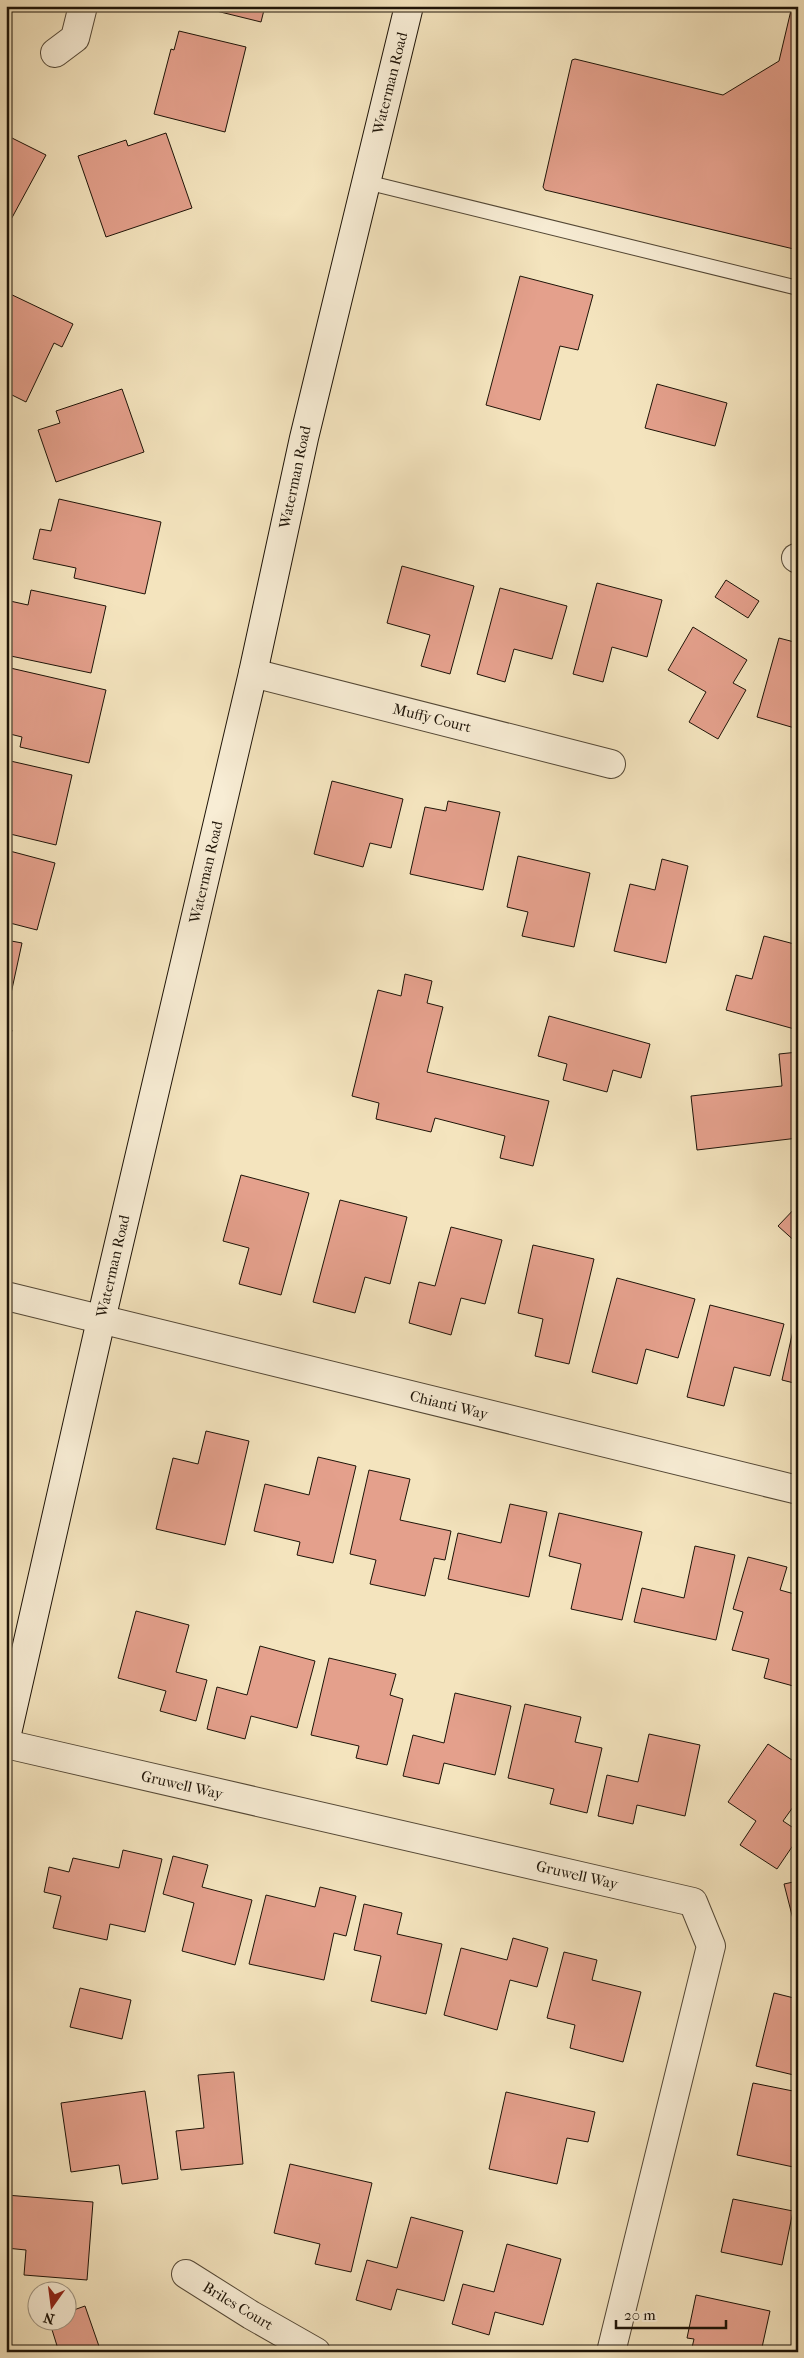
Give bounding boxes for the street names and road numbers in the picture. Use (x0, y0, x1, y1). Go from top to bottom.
street label: Waterman Road (368, 29, 412, 137)
street label: Waterman Road (275, 423, 315, 531)
street label: Muffy Court (391, 700, 474, 737)
street label: Waterman Road (185, 818, 227, 926)
street label: Waterman Road (92, 1212, 134, 1320)
street label: Chianti Way (408, 1387, 491, 1424)
street label: Gruwell Way (139, 1767, 226, 1803)
street label: Gruwell Way (534, 1857, 621, 1893)
street label: Briles Court (200, 2278, 277, 2334)

